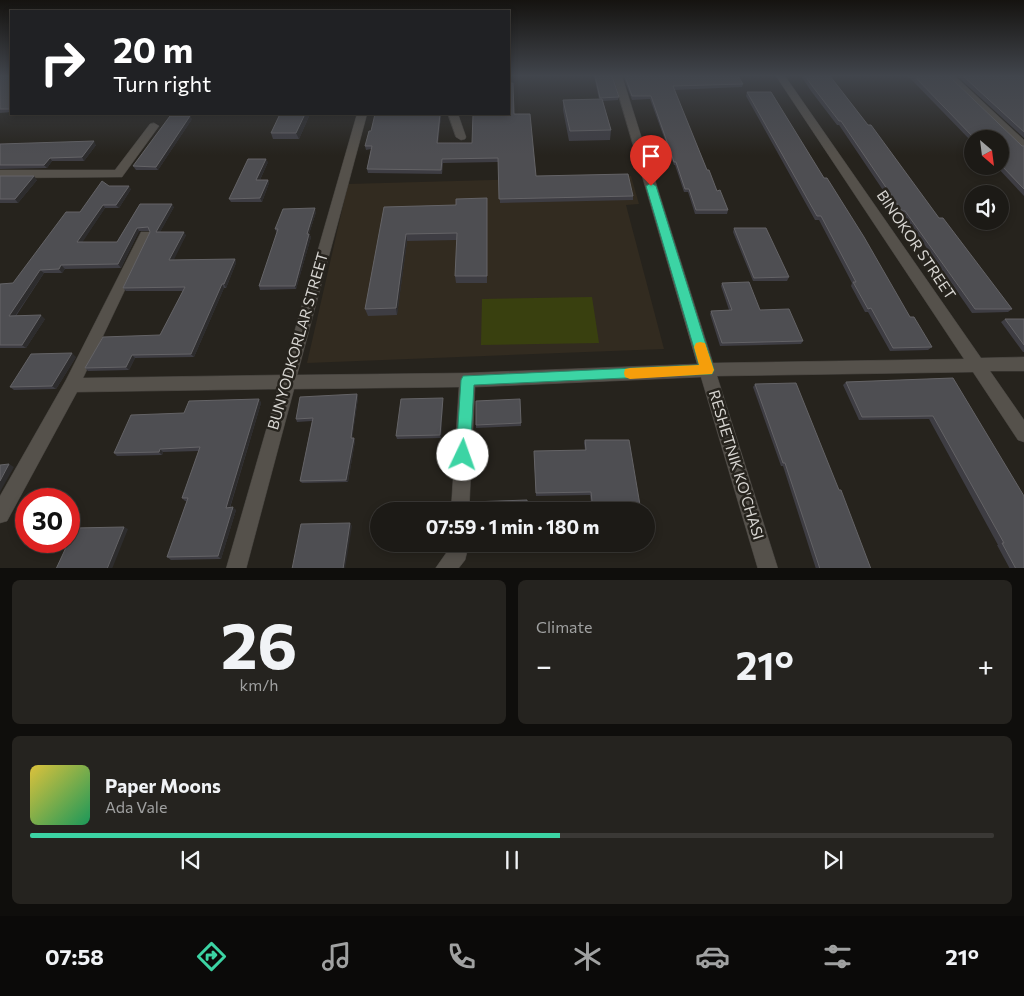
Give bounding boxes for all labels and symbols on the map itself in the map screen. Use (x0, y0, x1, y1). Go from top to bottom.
north arrow (964, 130, 1009, 175)
pin (630, 135, 672, 186)
street label: BINOKOR STREET (874, 186, 960, 303)
street label: BUNYODKORLAR STREET (263, 250, 331, 432)
street label: RESHETNIK KO'CHASI (706, 388, 768, 542)
position arrow (436, 428, 488, 480)
speed limit sign: 30 (15, 488, 80, 553)

